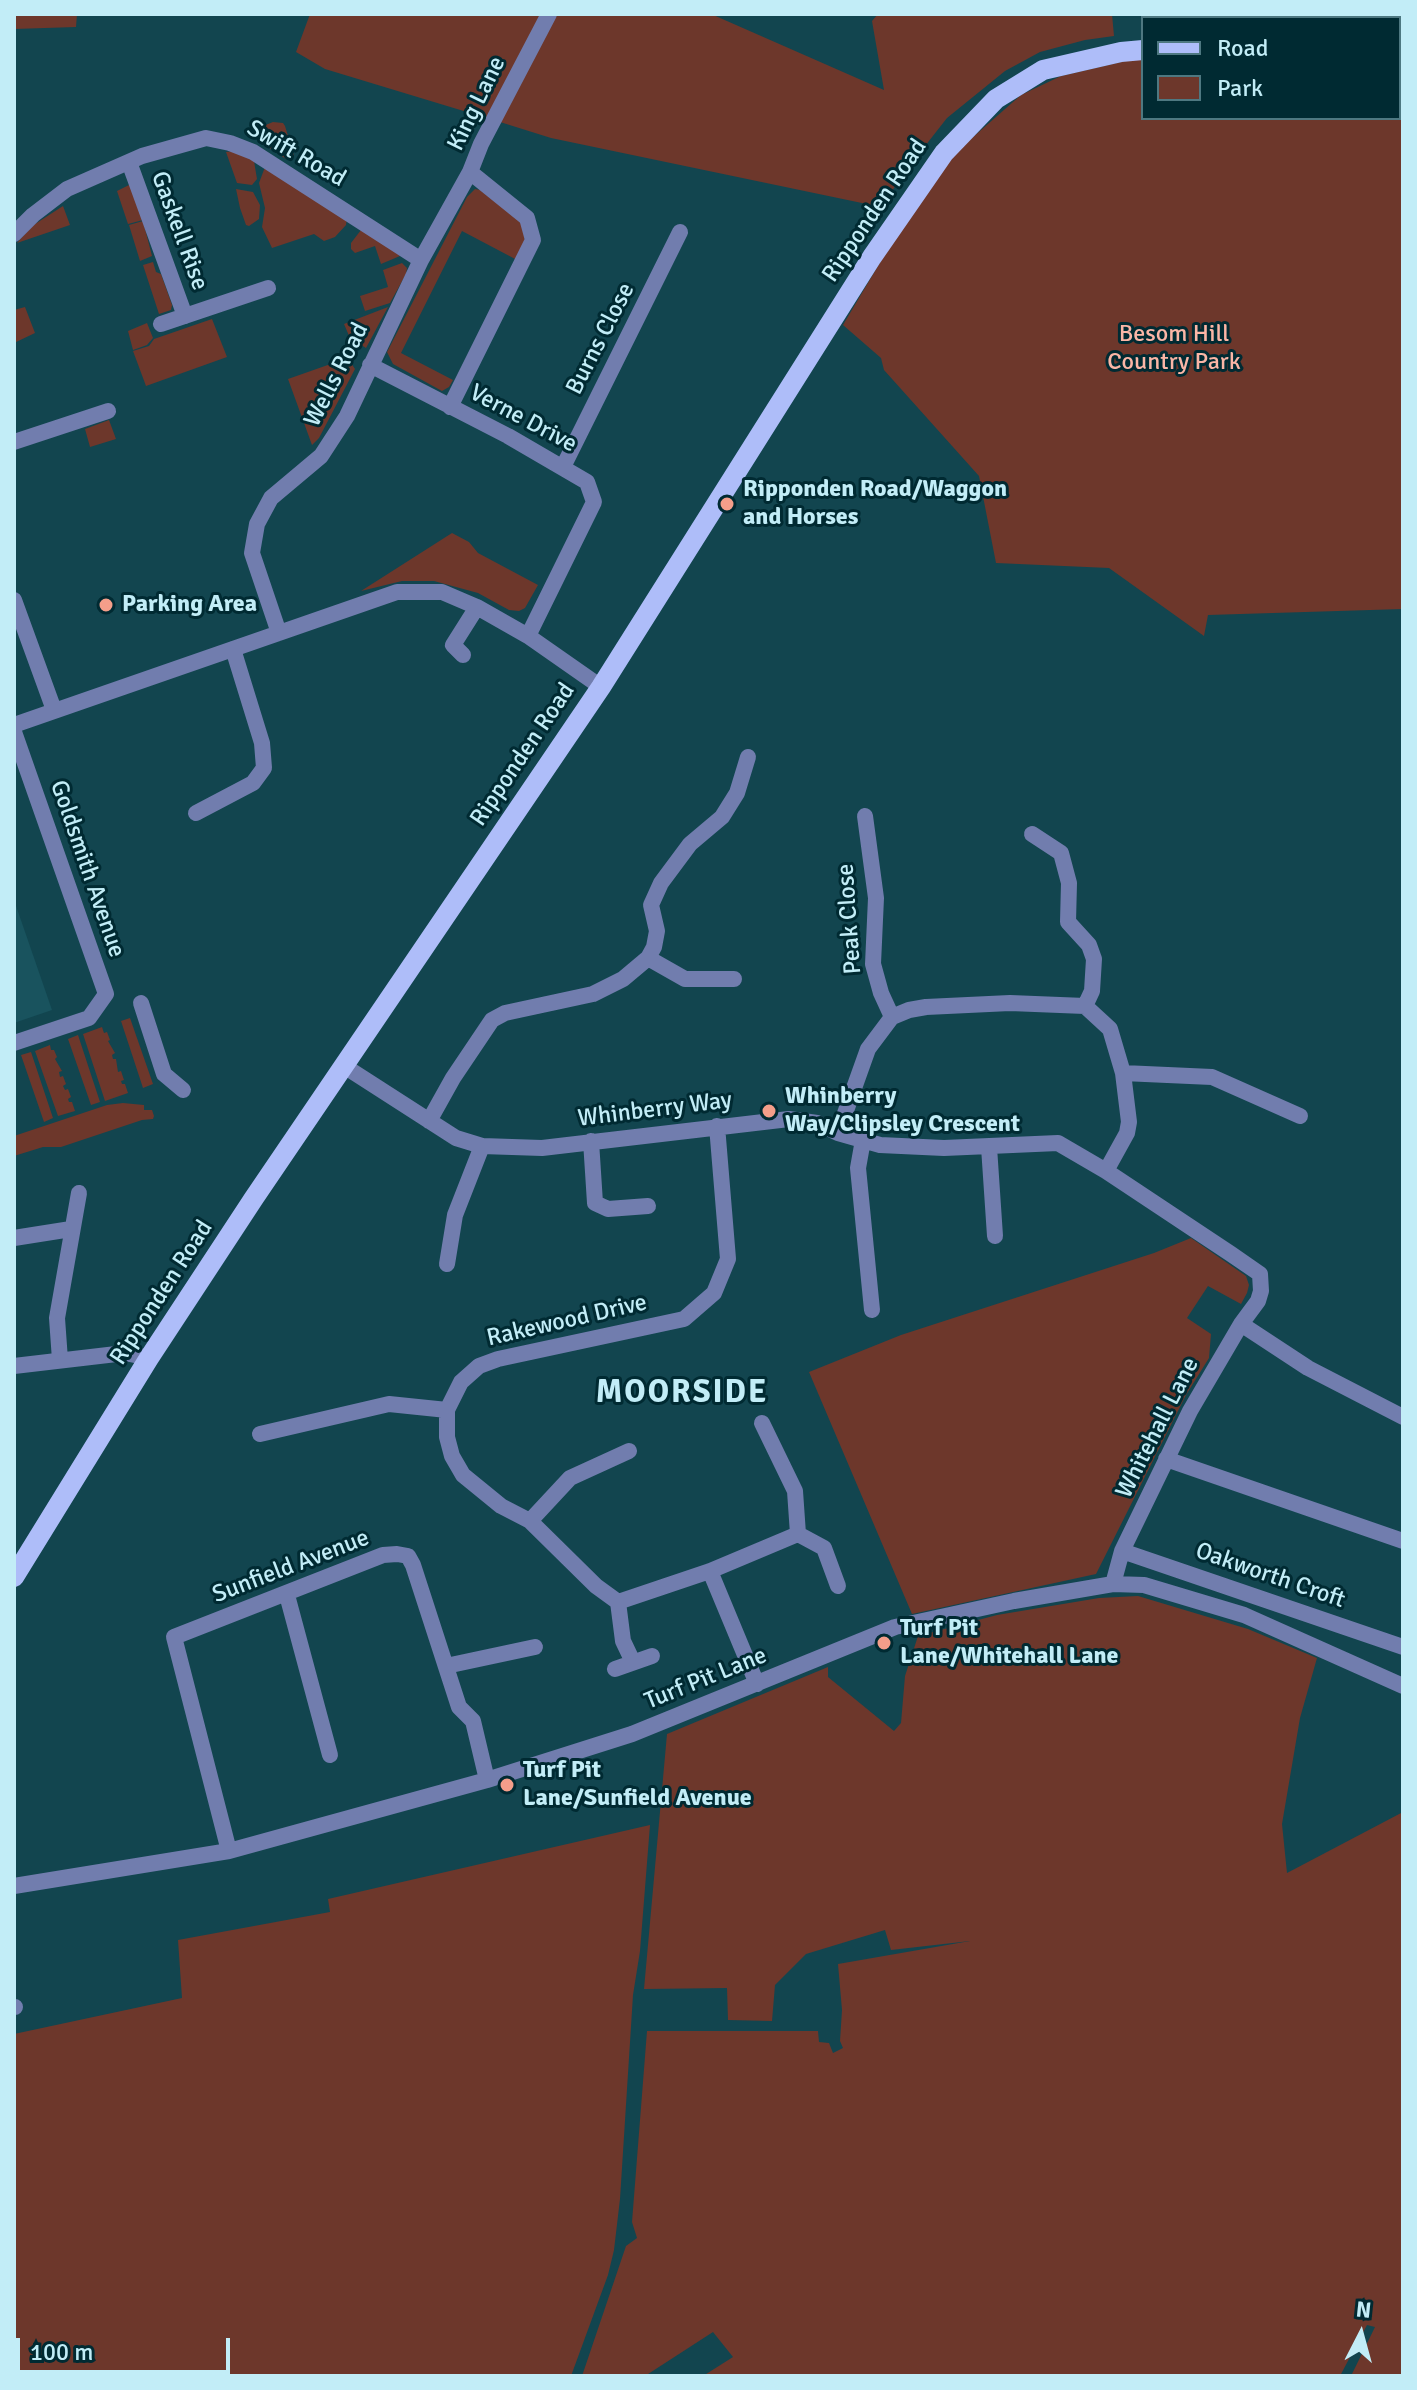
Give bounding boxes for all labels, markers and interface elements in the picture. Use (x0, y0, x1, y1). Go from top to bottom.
legend (1141, 16, 1401, 120)
text: Road (1217, 33, 1268, 63)
street label: King Lane (442, 52, 512, 156)
text: Park (1217, 73, 1263, 103)
street label: Swift Road (241, 114, 351, 194)
street label: Ripponden Road (817, 134, 933, 288)
street label: Gaskell Rise (144, 168, 214, 294)
street label: Burns Close (561, 278, 641, 400)
street label: Wells Road (299, 318, 375, 432)
park label: Besom Hill Country Park (1107, 321, 1241, 377)
street label: Verne Drive (464, 379, 582, 459)
place label: Ripponden Road/Waggon and Horses (743, 476, 1007, 532)
marker: Ripponden Road/Waggon and Horses (718, 495, 736, 513)
place label: Parking Area (122, 591, 257, 619)
marker: Parking Area (97, 596, 115, 614)
street label: Ripponden Road (465, 678, 581, 832)
street label: Goldsmith Avenue (43, 777, 131, 961)
street label: Peak Close (832, 863, 868, 975)
place label: Whinberry Way/Clipsley Crescent (785, 1083, 1020, 1139)
street label: Whinberry Way (576, 1086, 734, 1134)
marker: Whinberry Way/Clipsley Crescent (760, 1102, 778, 1120)
street label: Ripponden Road (105, 1215, 219, 1371)
street label: Rakewood Drive (484, 1289, 650, 1353)
street label: Whitehall Lane (1110, 1353, 1206, 1503)
district label: MOORSIDE (596, 1375, 768, 1413)
street label: Sunfield Avenue (209, 1524, 373, 1610)
street label: Oakworth Croft (1191, 1537, 1349, 1615)
place label: Turf Pit Lane/Whitehall Lane (900, 1615, 1118, 1671)
marker: Turf Pit Lane/Whitehall Lane (875, 1634, 893, 1652)
street label: Turf Pit Lane (641, 1641, 771, 1717)
place label: Turf Pit Lane/Sunfield Avenue (523, 1757, 752, 1813)
marker: Turf Pit Lane/Sunfield Avenue (498, 1776, 516, 1794)
north arrow (1321, 2294, 1401, 2374)
text: N (1355, 2295, 1373, 2324)
scale bar (20, 2322, 234, 2372)
text: 100 m (30, 2337, 93, 2367)

